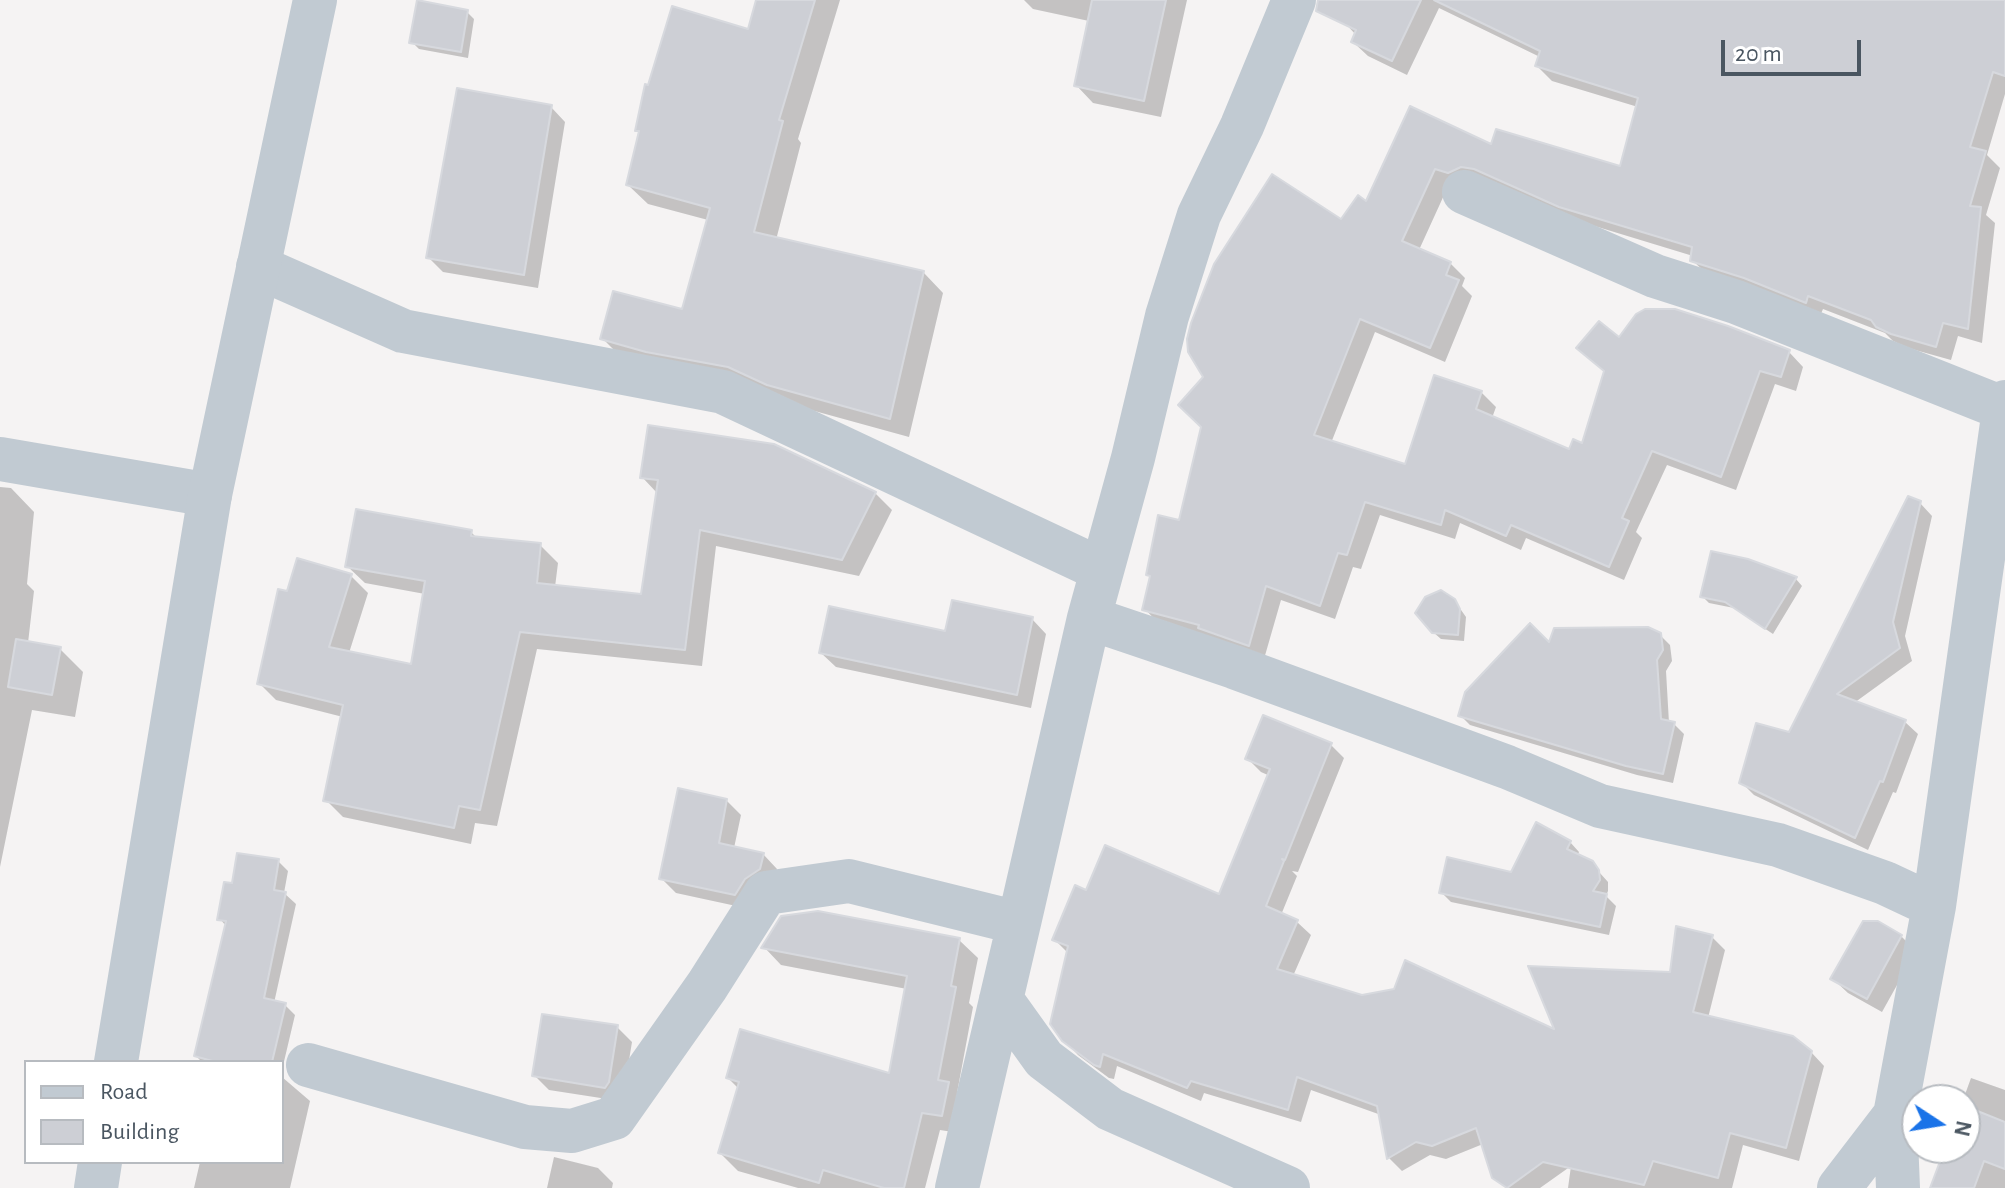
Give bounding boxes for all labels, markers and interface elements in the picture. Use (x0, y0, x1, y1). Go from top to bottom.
scale bar (1725, 24, 1865, 74)
text: 20 m (1735, 42, 1782, 66)
legend (24, 1060, 284, 1164)
text: Road (100, 1080, 148, 1104)
north arrow (1901, 1084, 1981, 1164)
text: N (1950, 1119, 1975, 1138)
text: Building (100, 1120, 179, 1144)

